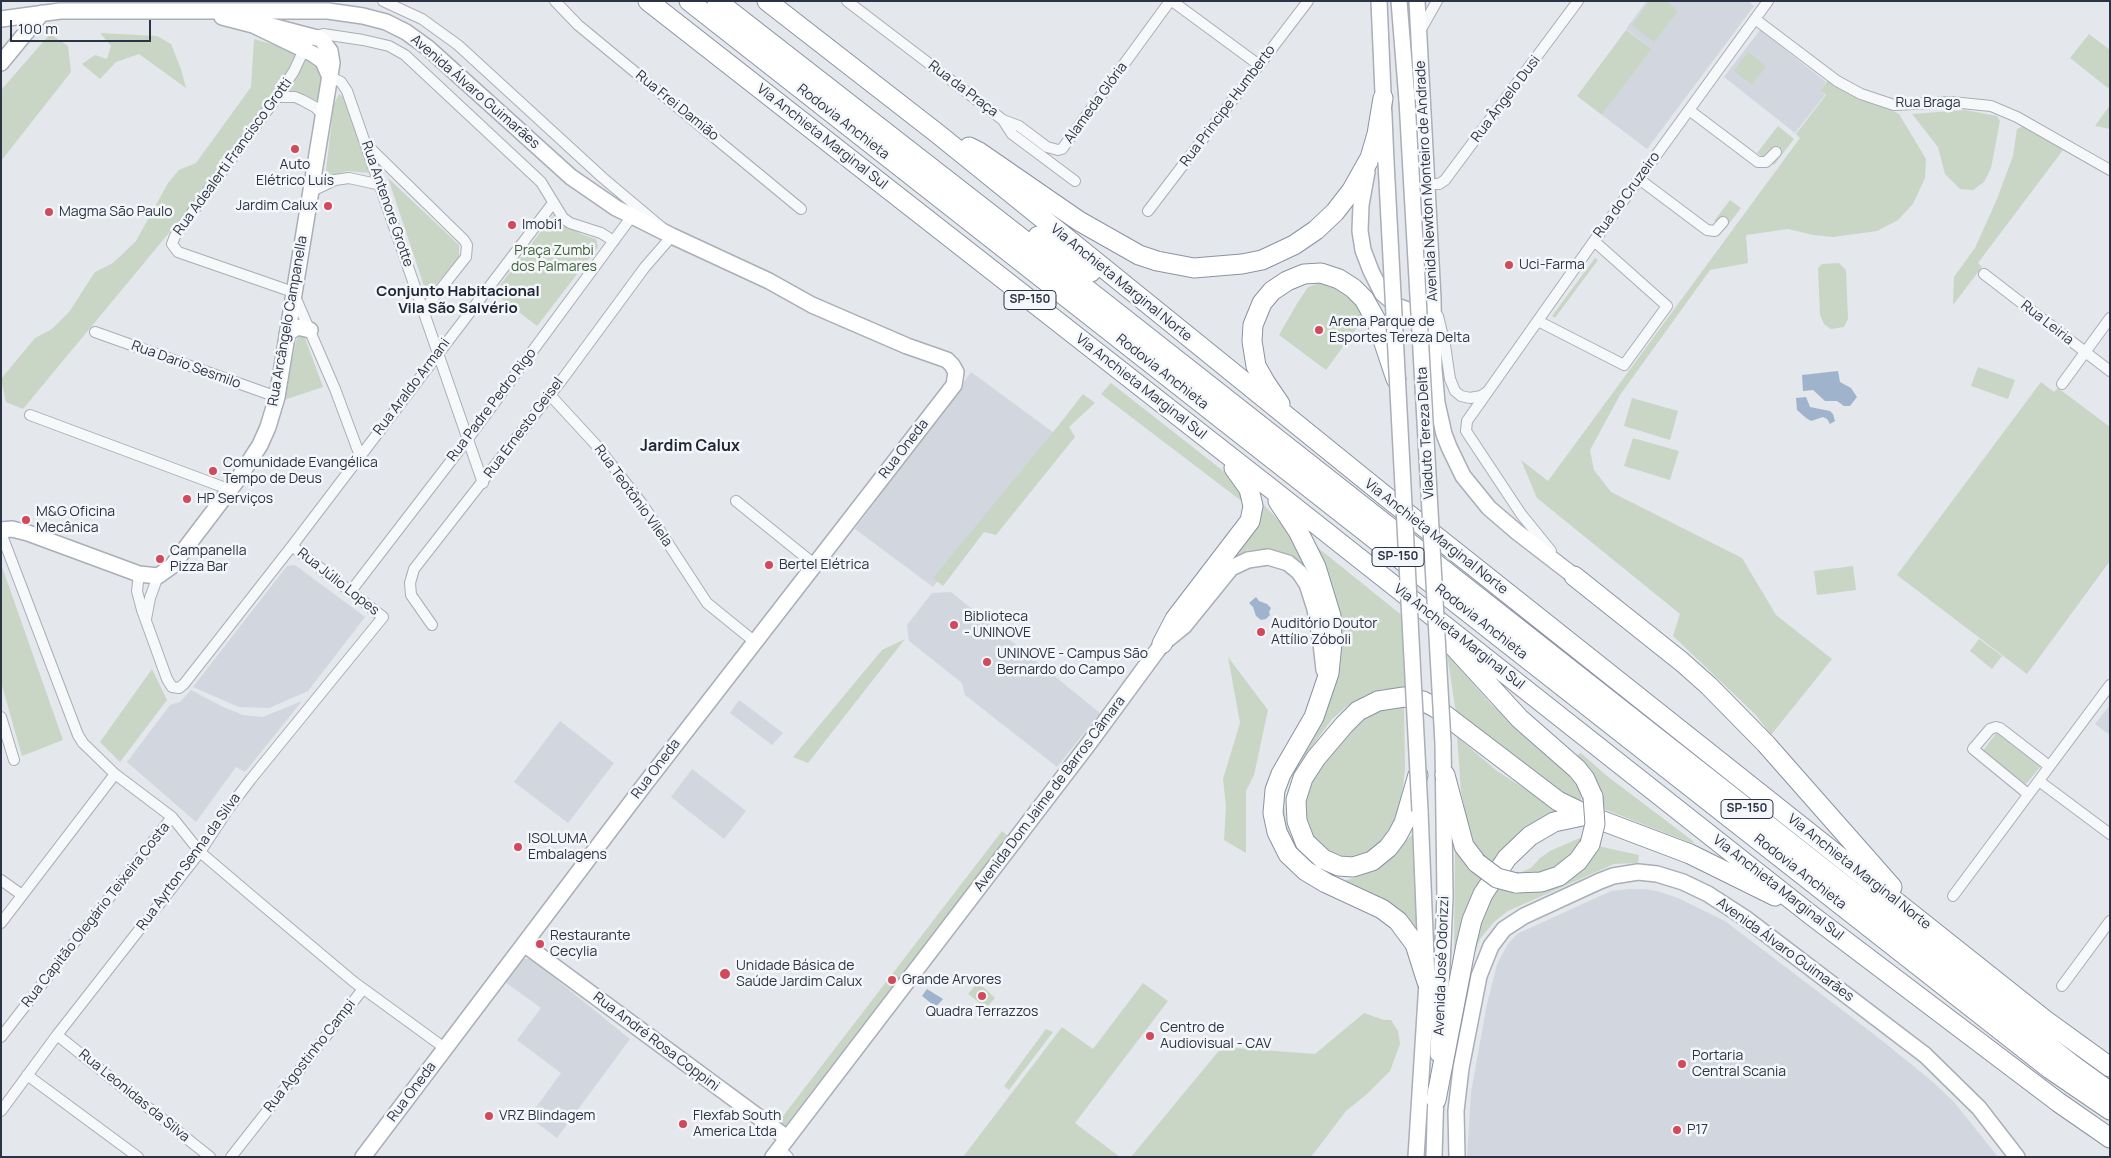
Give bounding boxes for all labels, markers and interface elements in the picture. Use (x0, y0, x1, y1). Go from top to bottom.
scale bar (12, 10, 154, 42)
text: 100 m (18, 18, 58, 39)
street label: Avenida Álvaro Guimarães (407, 31, 543, 153)
street label: Rua Principe Humberto (1177, 42, 1279, 170)
street label: Rua Ângelo Dusi (1468, 52, 1544, 146)
street label: Rua da Praça (925, 57, 1001, 121)
street label: Alameda Glória (1061, 59, 1131, 147)
street label: Avenida Newton Monteiro de Andrade (1412, 60, 1442, 302)
street label: Rua Frei Damião (632, 67, 722, 145)
street label: Rua Adealerti Francisco Grotti (170, 75, 296, 239)
street label: Via Anchieta Marginal Sul (753, 81, 891, 193)
street label: Rodovia Anchieta (794, 81, 892, 163)
street label: Rua Braga (1896, 95, 1960, 111)
street label: Rua Antenore Grotte (358, 139, 416, 269)
marker: Auto Elétrico Luís (289, 143, 301, 155)
street label: Rua do Cruzeiro (1590, 149, 1664, 241)
place label: Auto Elétrico Luís (256, 157, 334, 190)
place label: Jardim Calux (236, 198, 318, 214)
marker: Jardim Calux (322, 200, 334, 212)
place label: Magma São Paulo (59, 204, 173, 220)
marker: Magma São Paulo (43, 206, 55, 218)
place label: Imobi1 (522, 217, 562, 233)
marker: Imobi1 (506, 219, 518, 231)
street label: Via Anchieta Marginal Norte (1047, 221, 1195, 345)
street label: Rua Arcângelo Campanella (265, 235, 311, 407)
park label: Praça Zumbi dos Palmares (511, 243, 597, 276)
place label: Uci-Farma (1519, 257, 1585, 273)
marker: Uci-Farma (1503, 259, 1515, 271)
district label: Conjunto Habitacional Vila São Salvério (376, 283, 540, 318)
road number: SP-150 (1004, 290, 1056, 310)
street label: Rua Leiria (2017, 297, 2077, 349)
place label: Arena Parque de Esportes Tereza Delta (1329, 314, 1470, 347)
marker: Arena Parque de Esportes Tereza Delta (1313, 324, 1325, 336)
street label: Via Anchieta Marginal Sul (1072, 331, 1210, 443)
street label: Rodovia Anchieta (1113, 331, 1211, 413)
street label: Rua Araldo Armani (370, 335, 454, 439)
street label: Rua Dario Sesmilo (129, 337, 243, 393)
street label: Rua Padre Pedro Rigo (444, 345, 540, 465)
street label: Viaduto Tereza Delta (1414, 366, 1438, 500)
street label: Rua Ernesto Geisel (481, 375, 567, 481)
street label: Rua Oneda (876, 416, 932, 482)
district label: Jardim Calux (640, 437, 740, 457)
street label: Rua Teotônio Vilela (590, 442, 676, 550)
place label: Comunidade Evangélica Tempo de Deus (223, 455, 378, 488)
marker: Comunidade Evangélica Tempo de Deus (207, 465, 219, 477)
street label: Via Anchieta Marginal Norte (1361, 476, 1511, 598)
place label: HP Serviços (197, 491, 273, 507)
marker: HP Serviços (181, 493, 193, 505)
place label: M&G Oficina Mecânica (36, 504, 115, 536)
marker: M&G Oficina Mecânica (20, 514, 32, 526)
place label: Campanella Pizza Bar (170, 543, 246, 576)
street label: Rua Júlio Lopes (294, 545, 382, 619)
road number: SP-150 (1372, 548, 1424, 566)
marker: Campanella Pizza Bar (154, 553, 166, 565)
place label: Bertel Elétrica (779, 557, 869, 573)
marker: Bertel Elétrica (763, 559, 775, 571)
street label: Via Anchieta Marginal Sul (1390, 581, 1528, 693)
street label: Rodovia Anchieta (1432, 581, 1530, 663)
place label: Biblioteca - UNINOVE (964, 609, 1031, 642)
place label: Auditório Doutor Attílio Zóboli (1271, 616, 1377, 648)
marker: Biblioteca - UNINOVE (948, 619, 960, 631)
marker: Auditório Doutor Attílio Zóboli (1255, 626, 1267, 638)
place label: UNINOVE - Campus São Bernardo do Campo (997, 646, 1148, 679)
marker: UNINOVE - Campus São Bernardo do Campo (981, 656, 993, 668)
street label: Avenida Dom Jaime de Barros Câmara (971, 693, 1129, 895)
street label: Rua Oneda (628, 736, 684, 802)
street label: Rua Ayrton Senna da Silva (134, 790, 244, 934)
road number: SP-150 (1721, 800, 1773, 819)
street label: Via Anchieta Marginal Norte (1784, 811, 1934, 933)
street label: Rua Capitão Olegário Teixeira Costa (19, 819, 173, 1011)
place label: ISOLUMA Embalagens (528, 831, 607, 864)
street label: Rodovia Anchieta (1751, 831, 1849, 913)
street label: Via Anchieta Marginal Sul (1709, 832, 1847, 944)
marker: ISOLUMA Embalagens (512, 841, 524, 853)
street label: Avenida Álvaro Guimarães (1713, 895, 1857, 1005)
street label: Avenida José Odorizzi (1431, 896, 1453, 1036)
place label: Restaurante Cecylia (550, 928, 630, 960)
marker: Restaurante Cecylia (534, 938, 546, 950)
place label: Unidade Básica de Saúde Jardim Calux (736, 958, 862, 990)
marker: Unidade Básica de Saúde Jardim Calux (718, 967, 732, 981)
place label: Grande Arvores (902, 972, 1001, 988)
marker: Grande Arvores (886, 974, 898, 986)
street label: Rua André Rosa Coppini (589, 989, 723, 1095)
marker: Quadra Terrazzos (976, 990, 988, 1002)
street label: Rua Agostinho Campi (261, 996, 359, 1116)
place label: Quadra Terrazzos (926, 1004, 1038, 1020)
place label: Centro de Audiovisual - CAV (1160, 1020, 1271, 1052)
marker: Centro de Audiovisual - CAV (1144, 1030, 1156, 1042)
street label: Rua Leonidas da Silva (75, 1046, 193, 1146)
place label: Portaria Central Scania (1692, 1048, 1786, 1080)
marker: Portaria Central Scania (1676, 1058, 1688, 1070)
street label: Rua Oneda (384, 1059, 440, 1125)
place label: VRZ Blindagem (499, 1108, 595, 1124)
place label: Flexfab South America Ltda (693, 1108, 781, 1140)
marker: VRZ Blindagem (483, 1110, 495, 1122)
marker: Flexfab South America Ltda (677, 1118, 689, 1130)
place label: P17 (1687, 1122, 1708, 1138)
marker: P17 (1671, 1124, 1683, 1136)

